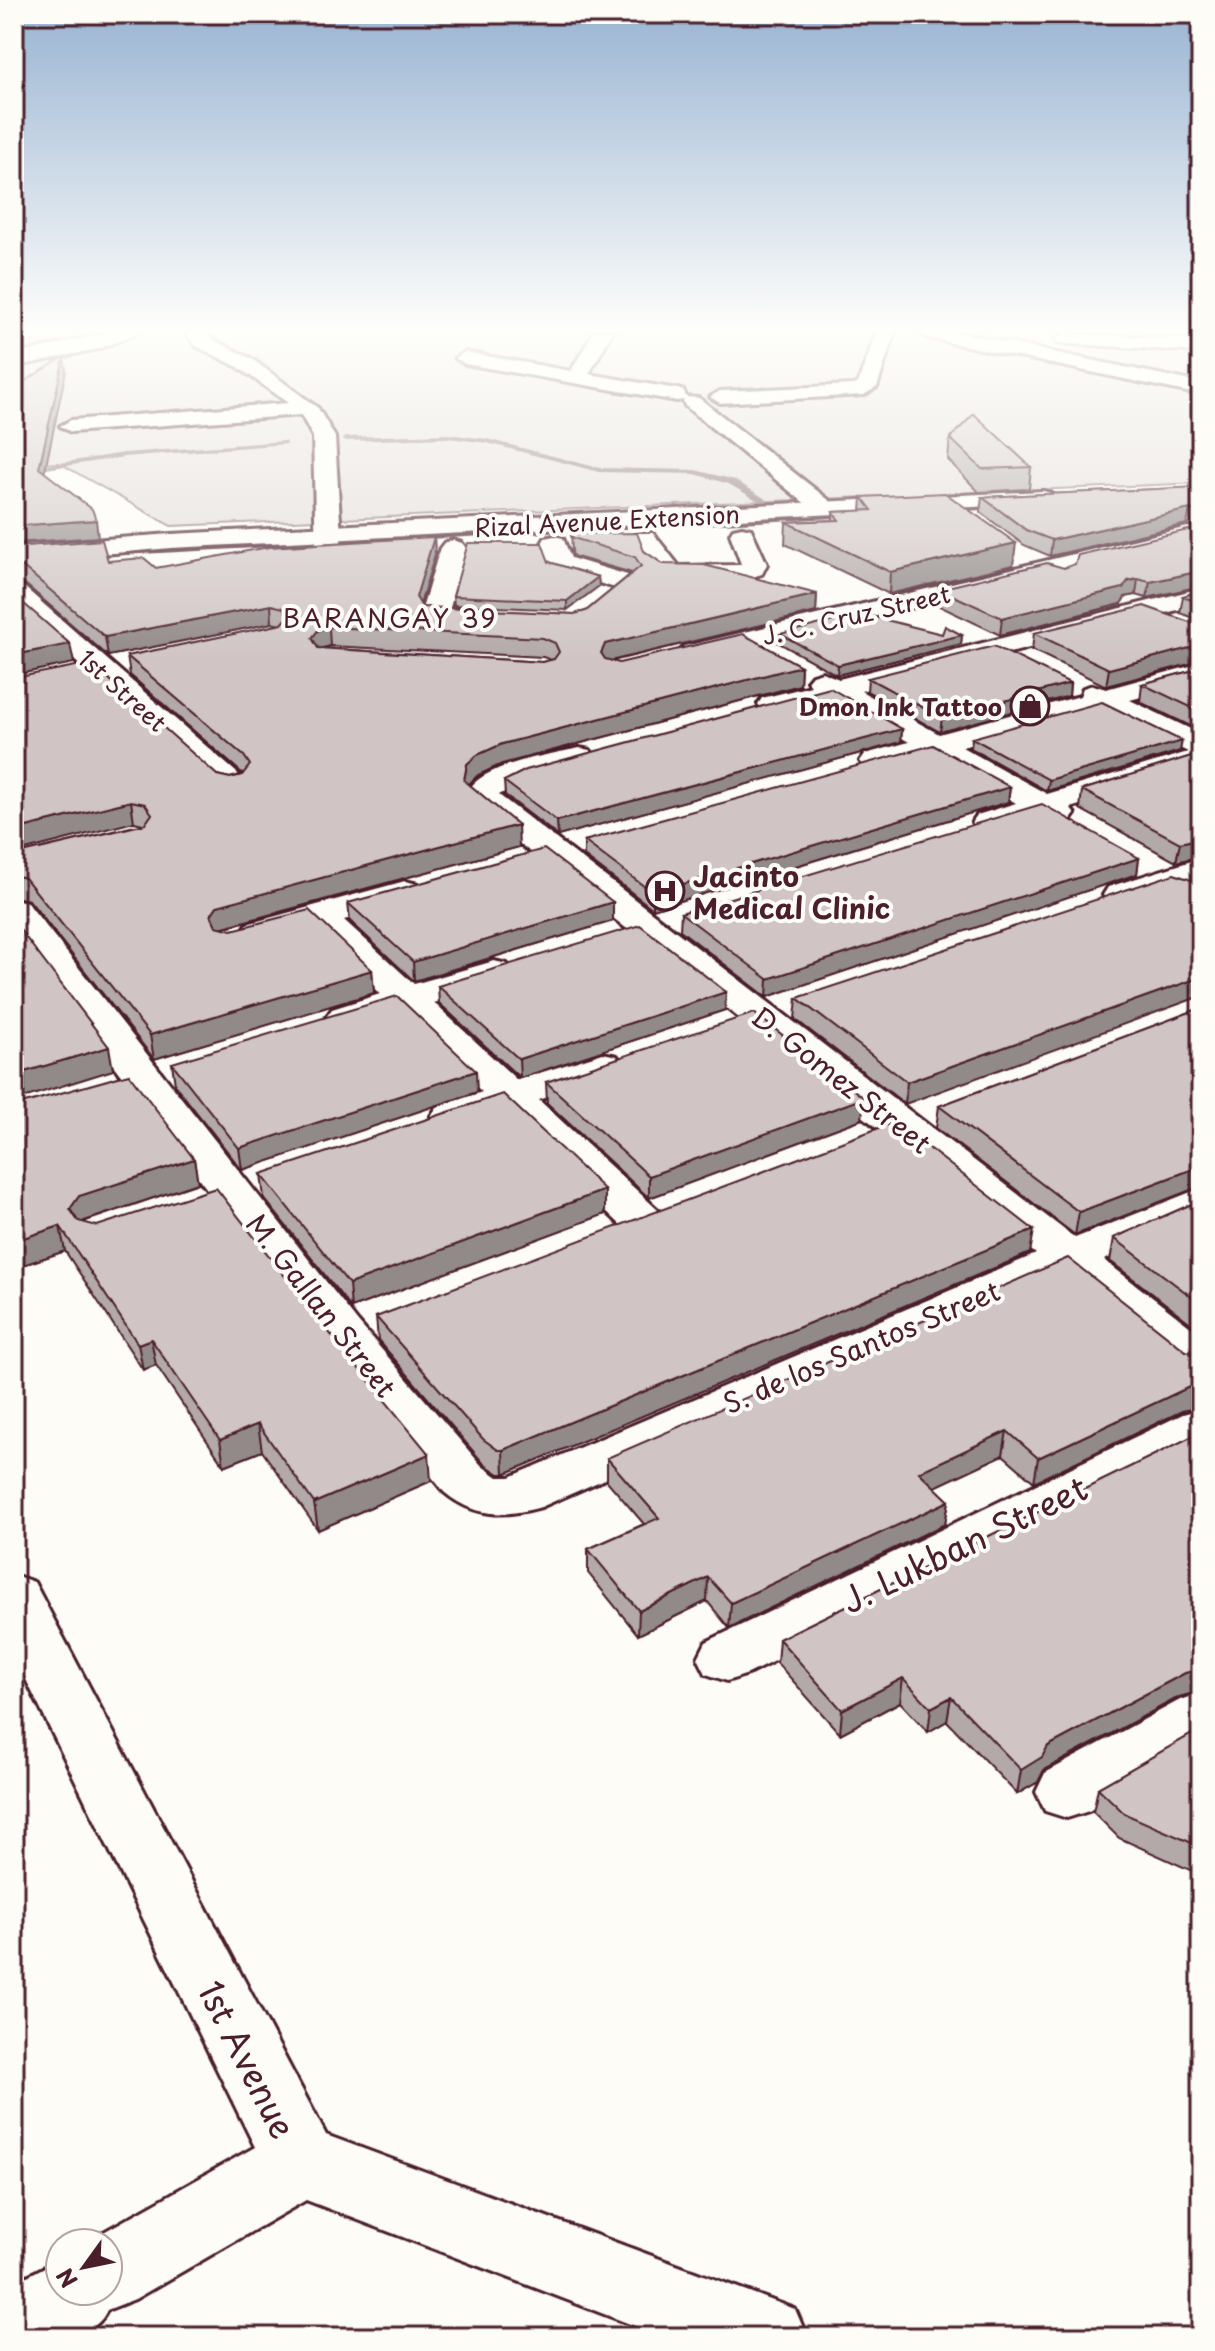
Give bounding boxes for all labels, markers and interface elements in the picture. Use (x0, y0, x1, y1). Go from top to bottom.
street label: Rizal Avenue Extension (473, 495, 741, 545)
street label: J. C. Cruz Street (758, 575, 954, 653)
district label: BARANGAY 39 (283, 598, 497, 637)
street label: 1st Street (71, 641, 175, 740)
shop icon: Dmon Ink Tattoo (1009, 685, 1051, 727)
place label: Dmon Ink Tattoo (799, 688, 1002, 724)
place label: Jacinto Medical Clinic (693, 854, 890, 929)
hospital icon: Jacinto Medical Clinic (644, 870, 686, 912)
street label: D. Gomez Street (743, 995, 941, 1163)
street label: M. Gallan Street (236, 1204, 408, 1406)
street label: S. de los Santos Street (716, 1268, 1006, 1424)
street label: J. Lukban Street (832, 1461, 1096, 1625)
street label: 1st Avenue (186, 1971, 310, 2147)
north arrow (44, 2227, 124, 2307)
text: N (47, 2262, 85, 2295)

